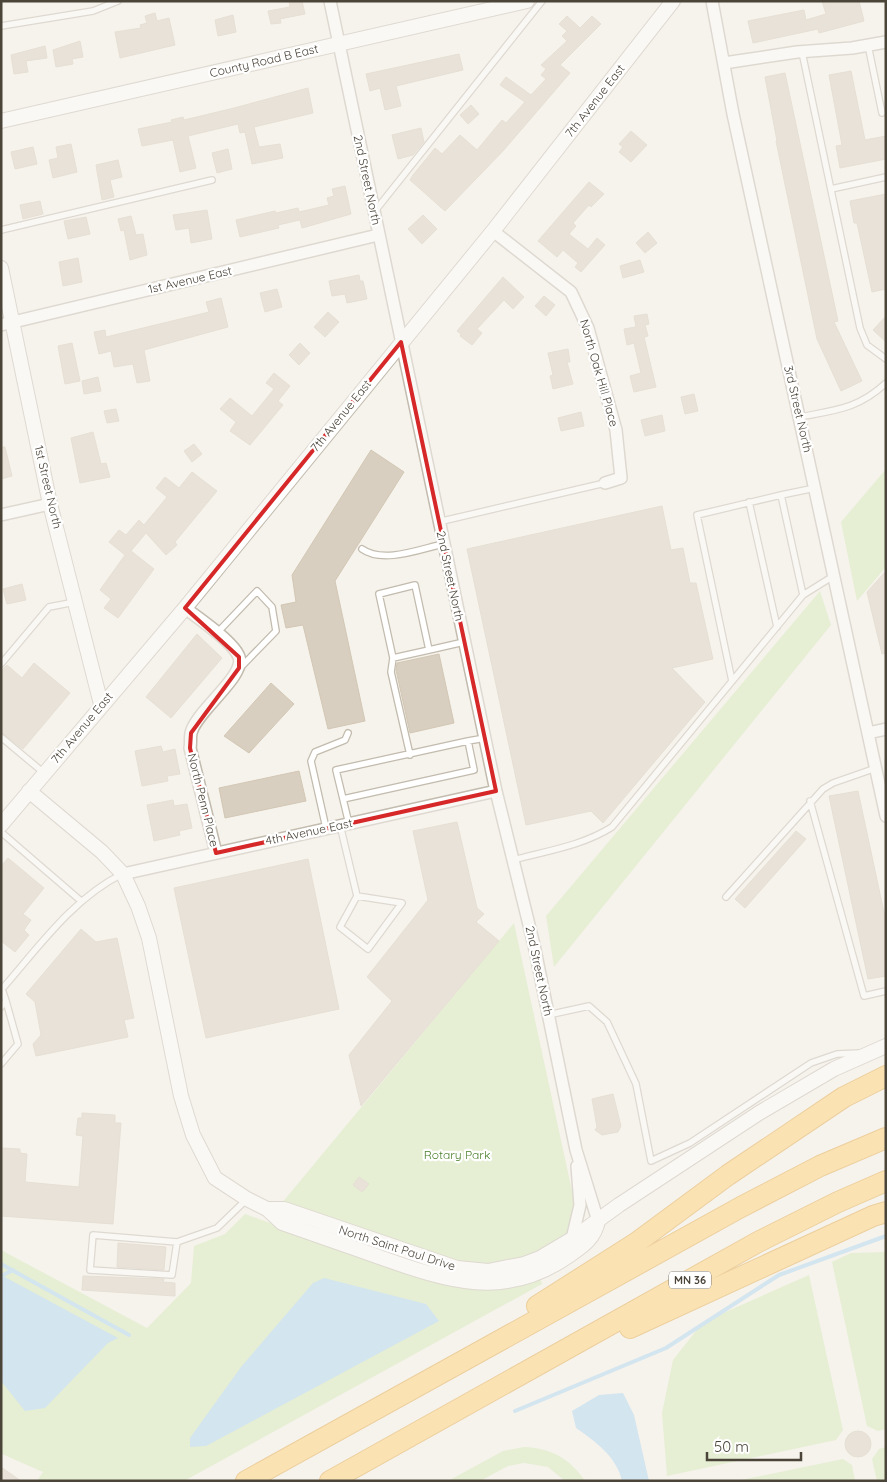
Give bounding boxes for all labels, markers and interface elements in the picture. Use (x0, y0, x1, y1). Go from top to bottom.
street label: County Road B East (208, 41, 320, 80)
street label: 7th Avenue East (561, 61, 628, 140)
street label: 2nd Street North (351, 133, 384, 226)
street label: 1st Avenue East (147, 263, 233, 296)
street label: North Oak Hill Place (577, 317, 622, 429)
street label: 3rd Street North (781, 364, 816, 454)
street label: 7th Avenue East (307, 377, 374, 455)
street label: 1st Street North (32, 444, 65, 530)
street label: 2nd Street North (434, 529, 467, 622)
street label: 7th Avenue East (47, 689, 116, 766)
street label: North Penn Place (185, 752, 222, 848)
street label: 4th Avenue East (264, 815, 354, 848)
street label: 2nd Street North (523, 924, 556, 1017)
park label: Rotary Park (424, 1147, 490, 1162)
street label: North Saint Paul Drive (337, 1222, 458, 1274)
road number: MN 36 (669, 1272, 711, 1288)
scale bar (707, 1430, 801, 1462)
text: 50 m (714, 1437, 749, 1456)

